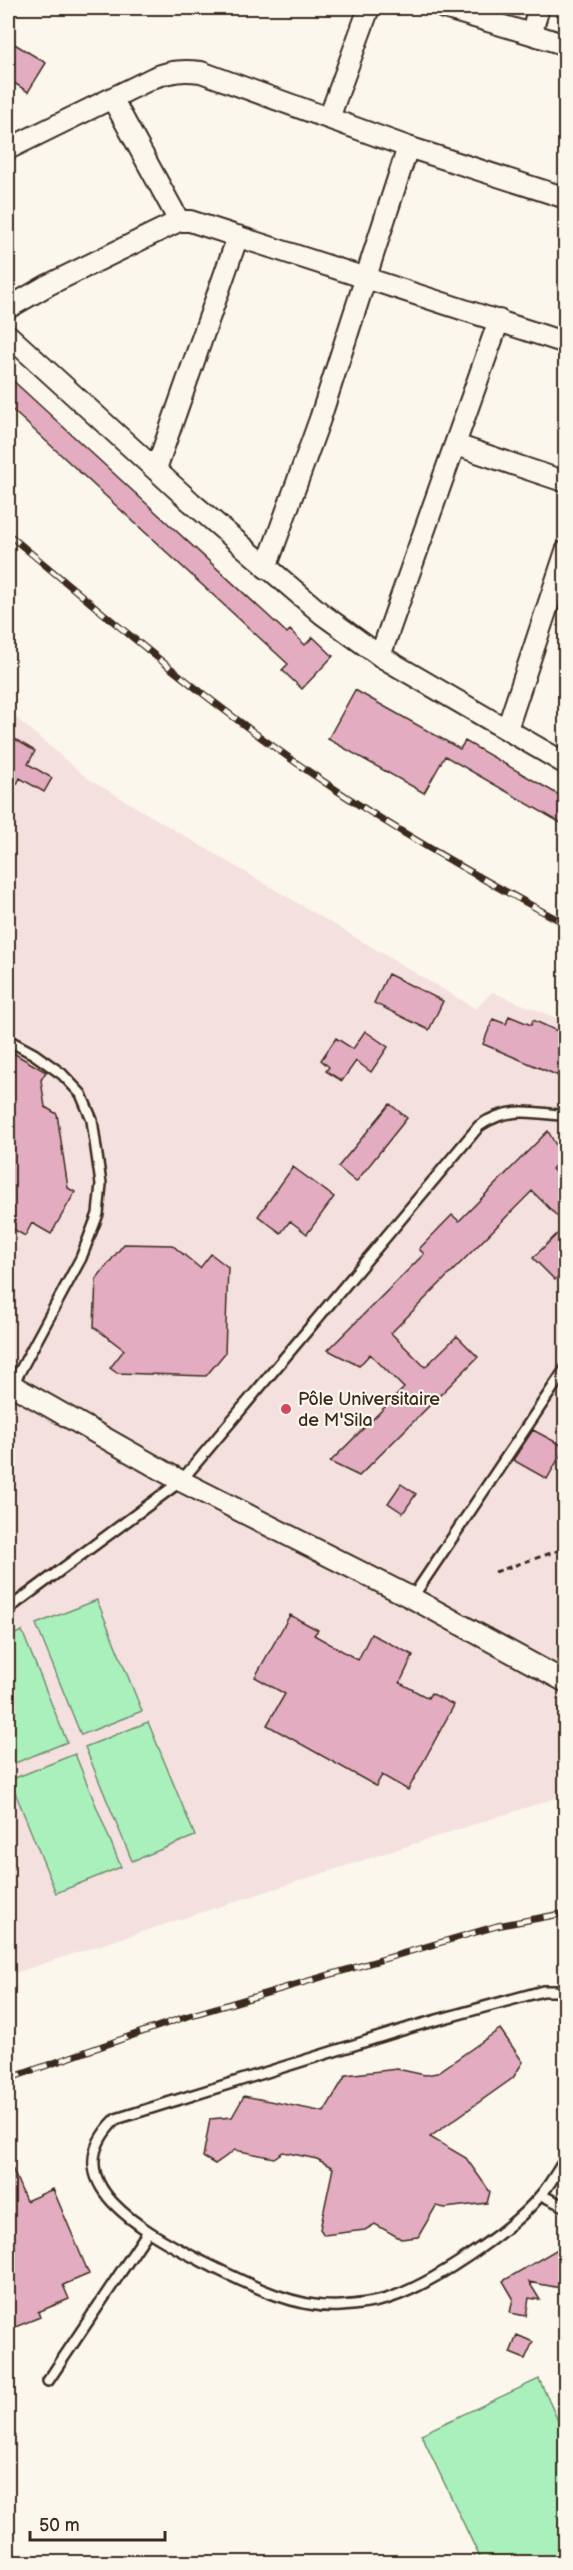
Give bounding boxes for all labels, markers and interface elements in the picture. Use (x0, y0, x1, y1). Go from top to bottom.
place label: Pôle Universitaire de M'Sila (298, 1389, 440, 1431)
marker: Pôle Universitaire de M'Sila (279, 1402, 293, 1416)
scale bar (30, 2504, 165, 2542)
text: 50 m (39, 2515, 80, 2536)

